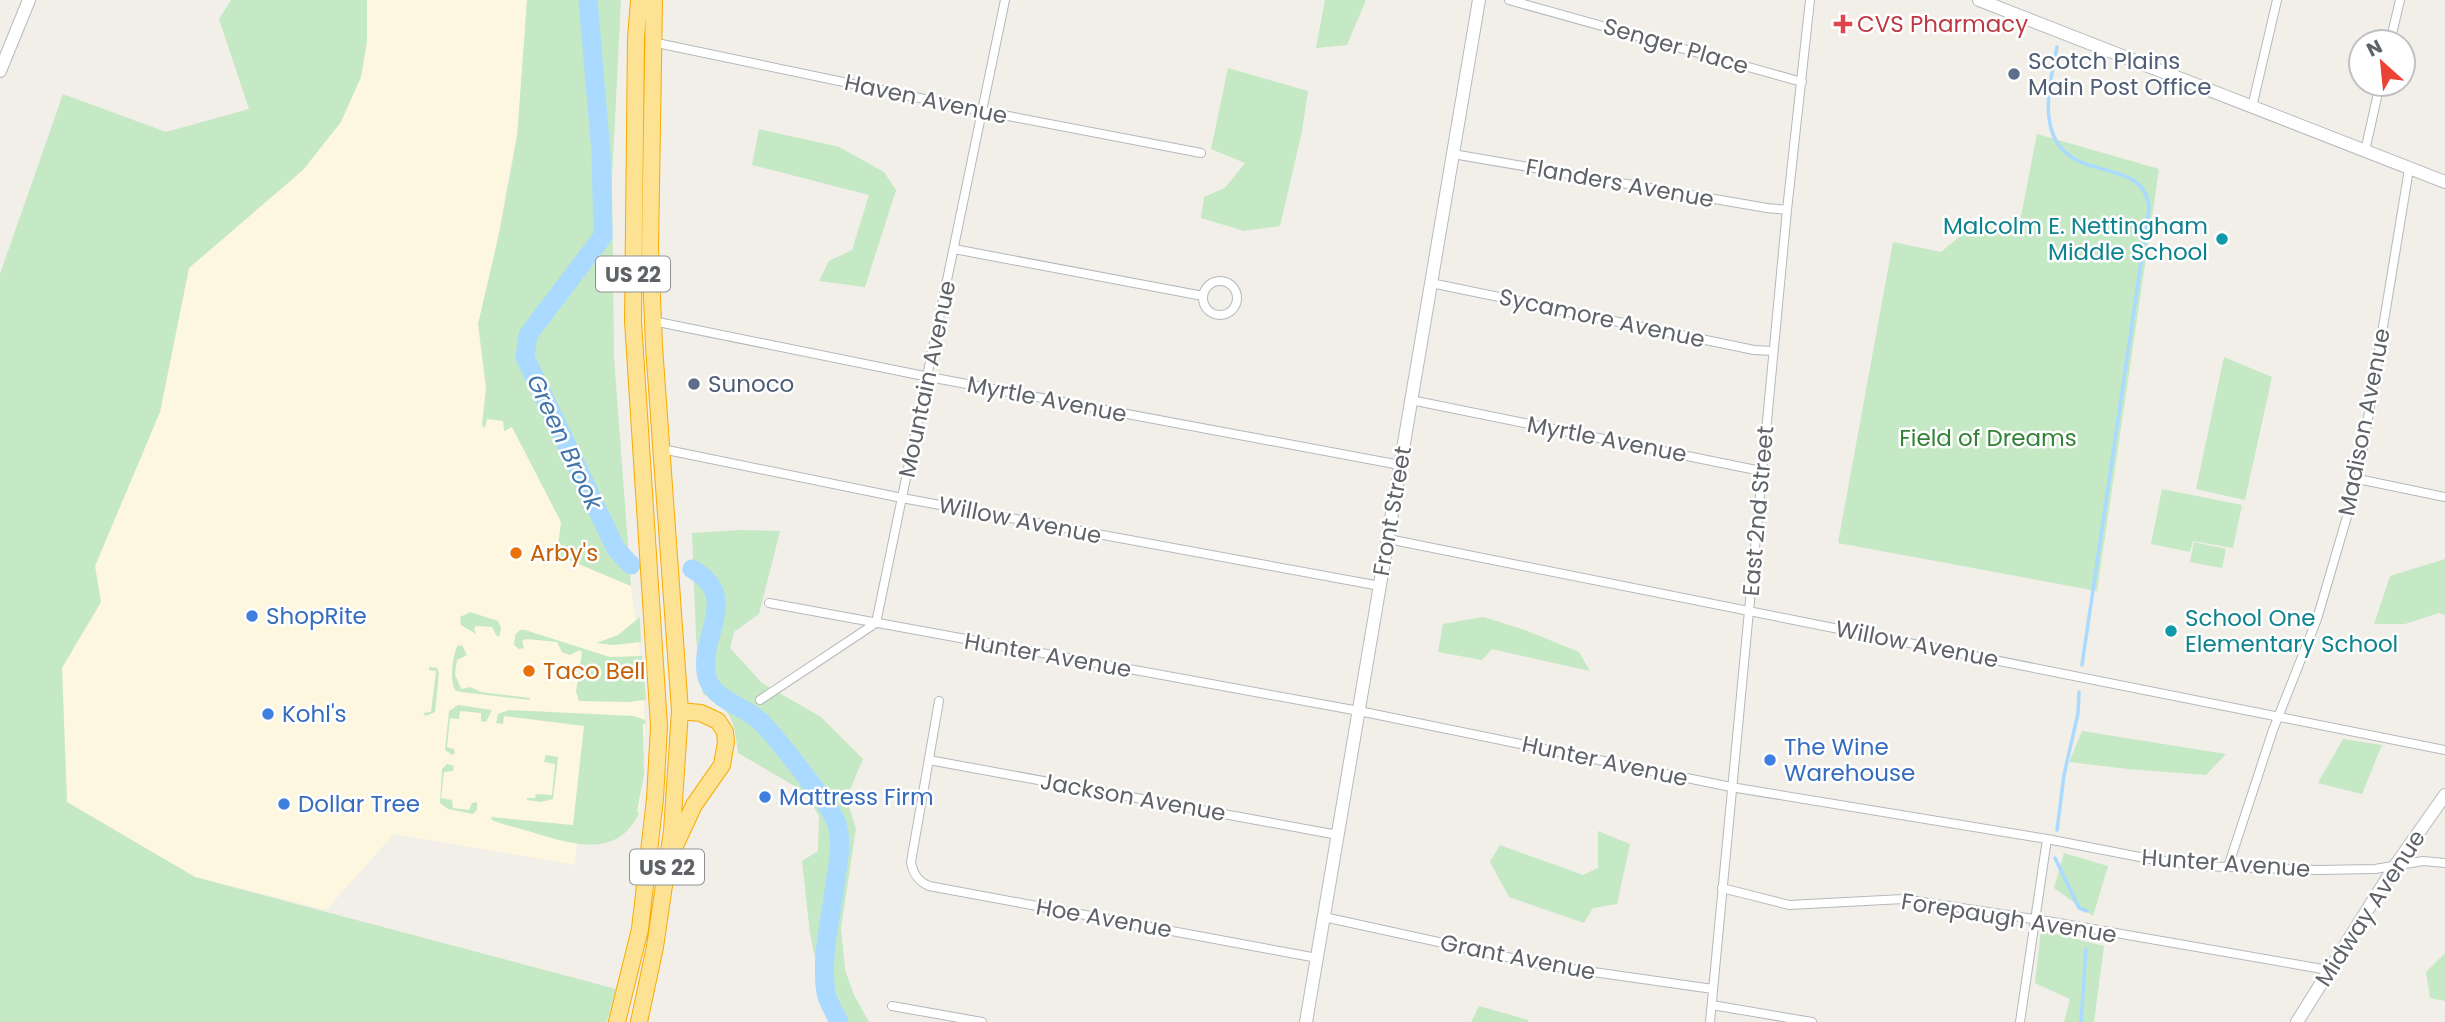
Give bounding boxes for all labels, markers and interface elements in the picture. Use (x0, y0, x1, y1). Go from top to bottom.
place label: CVS Pharmacy (1857, 8, 2028, 40)
street label: Senger Place (1600, 10, 1752, 82)
marker: CVS Pharmacy (1835, 16, 1851, 32)
north arrow (2347, 28, 2417, 98)
text: N (2362, 33, 2387, 64)
place label: Scotch Plains Main Post Office (2028, 45, 2212, 103)
street label: Haven Avenue (842, 66, 1010, 132)
marker: Scotch Plains Main Post Office (2006, 66, 2022, 82)
street label: Flanders Avenue (1523, 151, 1717, 215)
place label: Malcolm E. Nettingham Middle School (1943, 210, 2208, 268)
marker: Malcolm E. Nettingham Middle School (2214, 231, 2230, 247)
road number: US 22 (596, 256, 670, 292)
street label: Mountain Avenue (890, 277, 964, 481)
street label: Sycamore Avenue (1496, 281, 1708, 355)
street label: Madison Avenue (2330, 325, 2398, 519)
place label: Sunoco (708, 368, 794, 400)
street label: Myrtle Avenue (964, 368, 1130, 430)
water label: Green Brook (519, 369, 612, 517)
marker: Sunoco (686, 376, 702, 392)
street label: Myrtle Avenue (1524, 408, 1690, 470)
park label: Field of Dreams (1899, 422, 2077, 454)
street label: East 2nd Street (1735, 425, 1781, 597)
street label: Front Street (1365, 443, 1419, 579)
street label: Willow Avenue (936, 489, 1104, 551)
place label: Arby's (530, 537, 598, 569)
marker: Arby's (508, 545, 524, 561)
place label: ShopRite (266, 600, 367, 632)
place label: School One Elementary School (2185, 602, 2398, 660)
marker: ShopRite (244, 608, 260, 624)
street label: Willow Avenue (1833, 613, 2001, 675)
marker: School One Elementary School (2163, 623, 2179, 639)
street label: Hunter Avenue (962, 625, 1134, 685)
place label: Taco Bell (543, 655, 646, 687)
marker: Taco Bell (521, 663, 537, 679)
place label: Kohl's (282, 698, 347, 730)
marker: Kohl's (260, 706, 276, 722)
street label: Hunter Avenue (1519, 728, 1691, 794)
place label: The Wine Warehouse (1784, 731, 1915, 789)
marker: The Wine Warehouse (1762, 752, 1778, 768)
street label: Jackson Avenue (1038, 765, 1228, 829)
place label: Mattress Firm (779, 781, 934, 813)
place label: Dollar Tree (298, 788, 420, 820)
marker: Mattress Firm (757, 789, 773, 805)
marker: Dollar Tree (276, 796, 292, 812)
street label: Midway Avenue (2307, 823, 2433, 993)
street label: Hunter Avenue (2141, 841, 2311, 885)
road number: US 22 (630, 850, 704, 884)
street label: Forepaugh Avenue (1899, 885, 2119, 951)
street label: Hoe Avenue (1034, 890, 1174, 946)
street label: Grant Avenue (1438, 926, 1598, 988)

